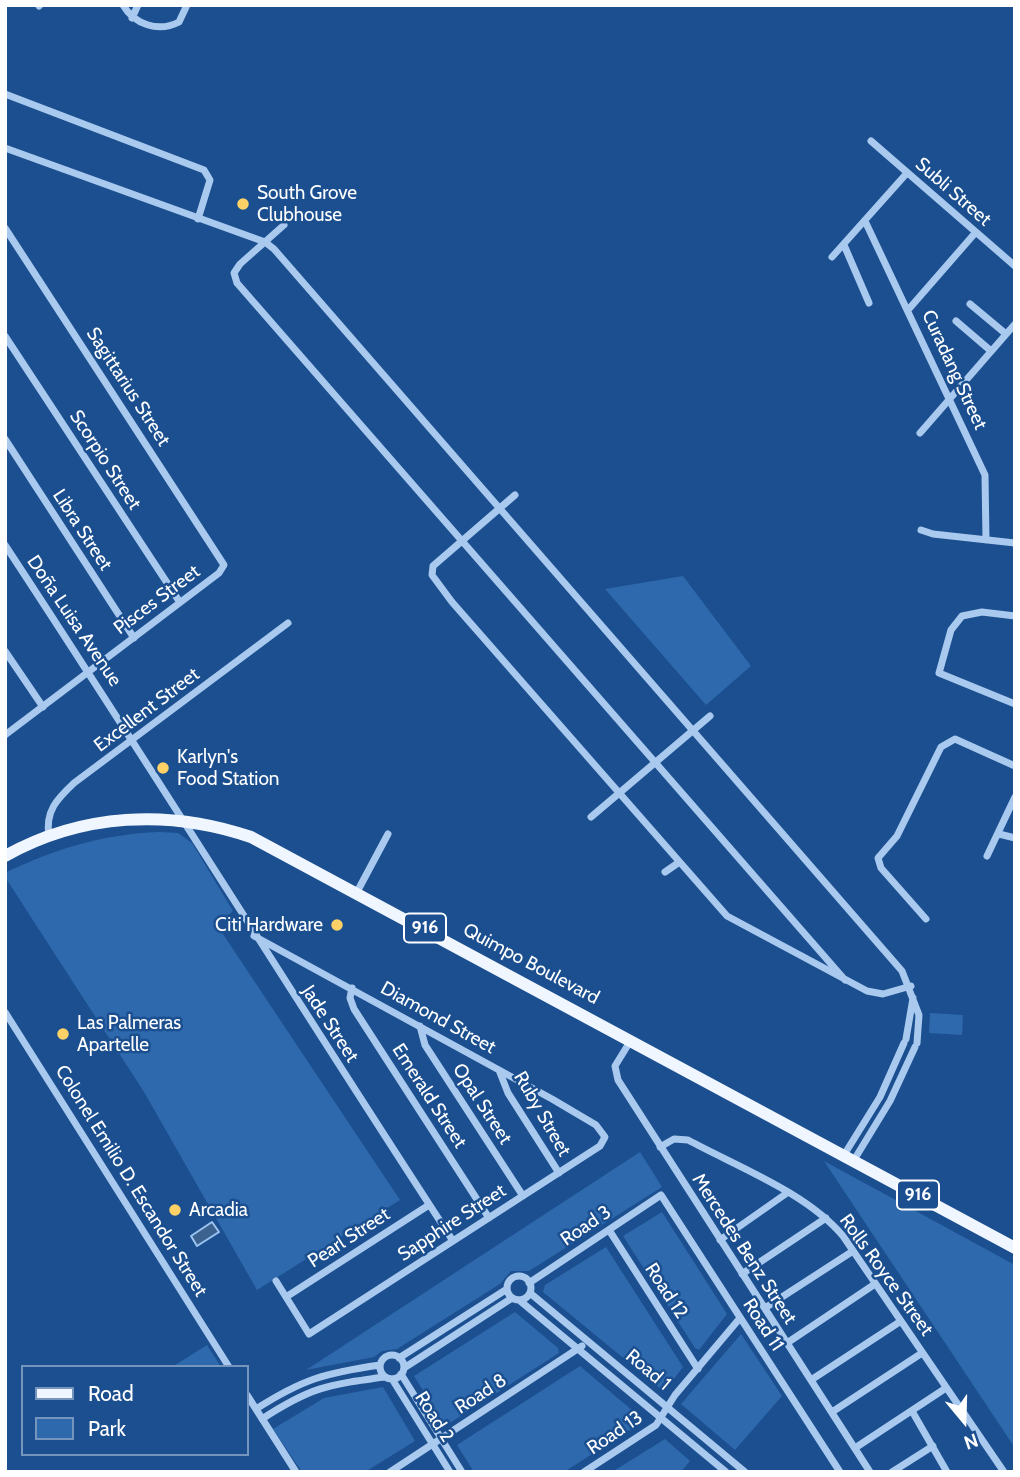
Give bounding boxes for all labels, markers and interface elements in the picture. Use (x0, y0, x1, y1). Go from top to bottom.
street label: Subli Street (910, 153, 996, 231)
place label: South Grove Clubhouse (257, 182, 357, 226)
marker: South Grove Clubhouse (235, 196, 251, 212)
street label: Curadang Street (916, 307, 992, 433)
street label: Sagittarius Street (81, 323, 175, 451)
street label: Scorpio Street (64, 406, 146, 514)
street label: Libra Street (47, 485, 117, 575)
street label: Doña Luisa Avenue (22, 551, 126, 691)
street label: Pisces Street (109, 560, 205, 640)
street label: Excellent Street (90, 663, 204, 757)
place label: Karlyn's Food Station (177, 746, 279, 790)
marker: Karlyn's Food Station (155, 760, 171, 776)
place label: Citi Hardware (215, 914, 323, 936)
road number: 916 (404, 914, 446, 943)
marker: Citi Hardware (329, 917, 345, 933)
street label: Quimpo Boulevard (459, 919, 603, 1009)
street label: Diamond Street (376, 977, 500, 1059)
street label: Jade Street (297, 981, 363, 1067)
place label: Las Palmeras Apartelle (77, 1012, 181, 1056)
marker: Las Palmeras Apartelle (55, 1026, 71, 1042)
street label: Emerald Street (387, 1040, 471, 1152)
street label: Opal Street (447, 1059, 517, 1149)
street label: Colonel Emilio D. Escandor Street (50, 1061, 212, 1301)
street label: Ruby Street (509, 1068, 575, 1160)
street label: Mercedes Benz Street (687, 1169, 801, 1329)
street label: Sapphire Street (394, 1180, 510, 1266)
road number: 916 (897, 1180, 939, 1210)
place label: Arcadia (189, 1199, 248, 1221)
street label: Road 3 (557, 1201, 615, 1251)
marker: Arcadia (167, 1202, 183, 1218)
street label: Pearl Street (304, 1203, 394, 1273)
street label: Rolls Royce Street (834, 1210, 938, 1340)
street label: Road 12 (640, 1259, 692, 1323)
street label: Road 11 (738, 1295, 788, 1355)
street label: Road 1 (621, 1345, 675, 1395)
legend (21, 1365, 248, 1456)
street label: Road 8 (451, 1369, 511, 1419)
text: Road (88, 1381, 134, 1406)
north arrow (929, 1386, 999, 1456)
street label: Road 2 (410, 1387, 458, 1447)
street label: Road 13 (583, 1406, 647, 1460)
text: Park (88, 1416, 126, 1441)
text: N (961, 1428, 981, 1454)

